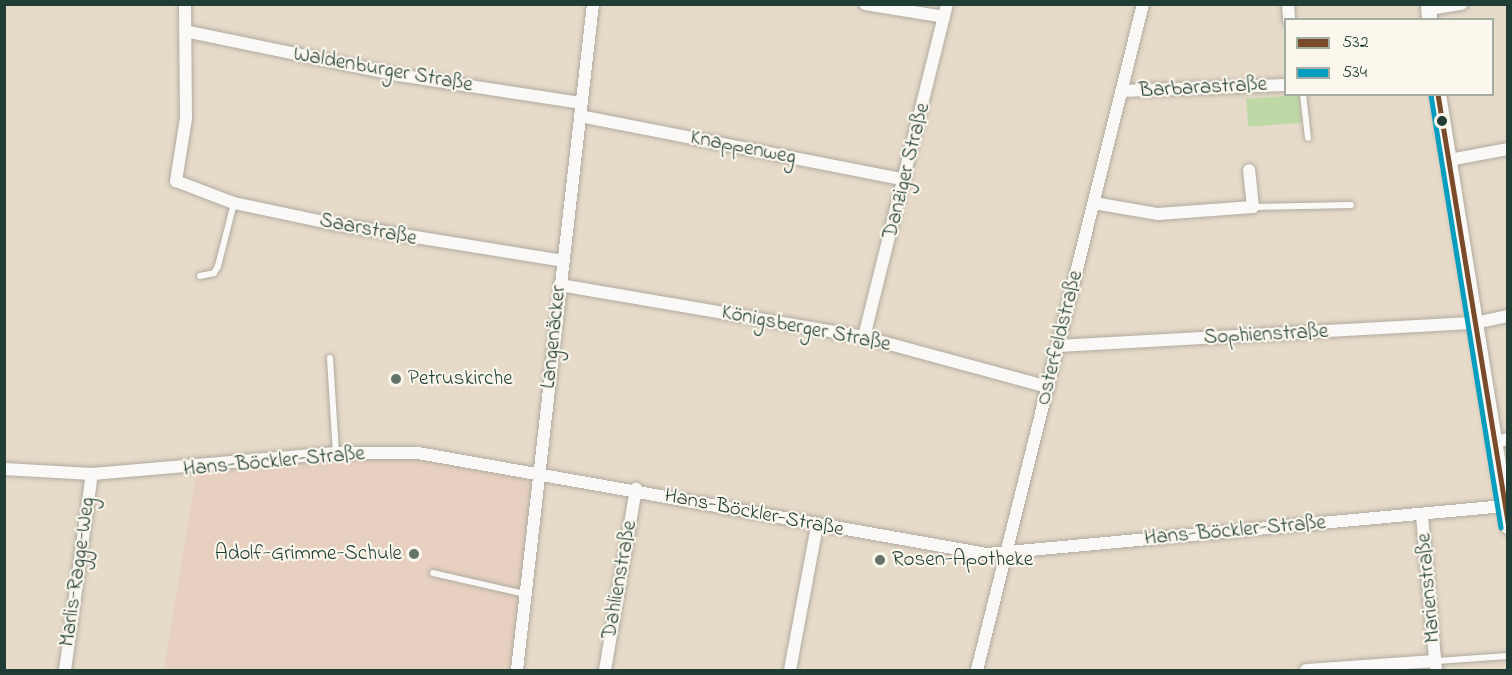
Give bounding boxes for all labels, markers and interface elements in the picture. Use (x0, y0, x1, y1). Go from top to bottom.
legend (1284, 18, 1494, 96)
text: 532 (1342, 30, 1369, 56)
street label: Waldenburger Straße (291, 42, 475, 98)
text: 534 (1342, 60, 1367, 86)
street label: Barbarastraße (1138, 72, 1268, 104)
street label: Danziger Straße (878, 100, 936, 242)
unlabelled marker (1436, 115, 1448, 127)
street label: Knappenweg (688, 125, 798, 171)
street label: Saarstraße (317, 208, 419, 252)
street label: Osterfeldstraße (1031, 268, 1089, 408)
street label: Langenäcker (536, 284, 572, 390)
street label: Königsberger Straße (719, 300, 893, 358)
street label: Sophienstraße (1203, 319, 1329, 351)
place label: Petruskirche (408, 366, 513, 392)
marker: Petruskirche (389, 372, 403, 386)
street label: Hans-Böckler-Straße (182, 442, 366, 482)
street label: Hans-Böckler-Straße (662, 483, 846, 543)
street label: Marlis-Ragge-Weg (55, 496, 101, 648)
street label: Hans-Böckler-Straße (1143, 511, 1327, 551)
street label: Dahlienstraße (597, 519, 643, 641)
street label: Marienstraße (1412, 532, 1446, 644)
place label: Adolf-Grimme-Schule (215, 541, 402, 567)
marker: Adolf-Grimme-Schule (407, 547, 421, 561)
place label: Rosen-Apotheke (892, 547, 1033, 573)
marker: Rosen-Apotheke (873, 553, 887, 567)

